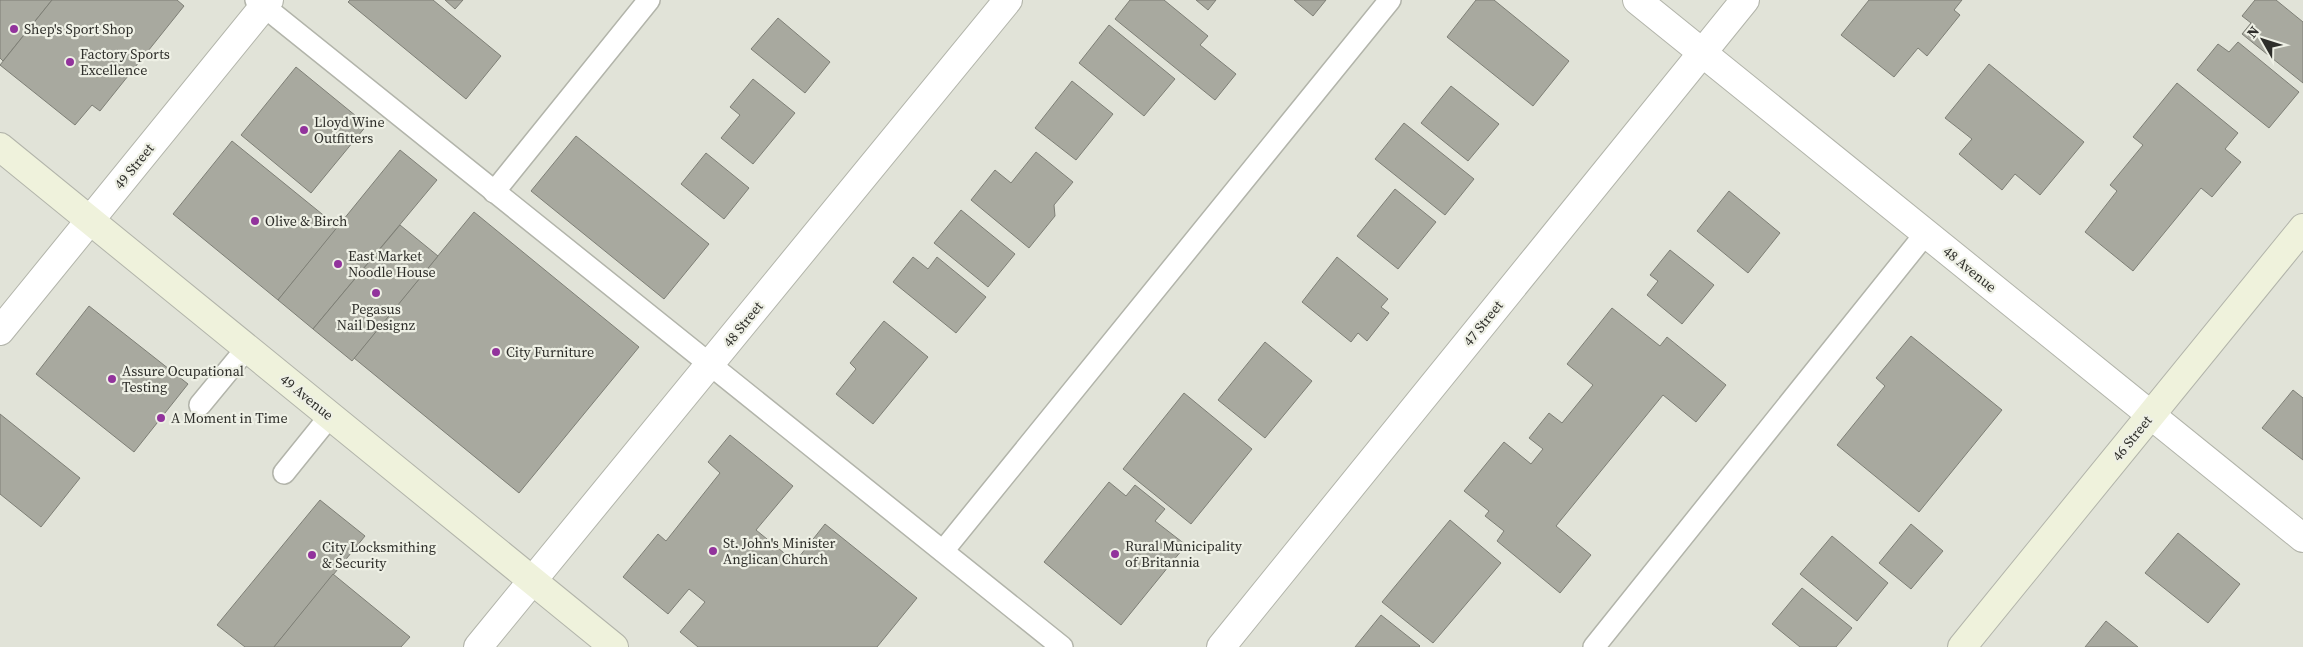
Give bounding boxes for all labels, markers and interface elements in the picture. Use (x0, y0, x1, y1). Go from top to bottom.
north arrow (2238, 15, 2288, 65)
place label: Shep's Sport Shop (24, 19, 134, 39)
text: N (2242, 22, 2264, 42)
marker: Shep's Sport Shop (8, 23, 20, 35)
place label: Factory Sports Excellence (80, 44, 170, 80)
marker: Factory Sports Excellence (64, 56, 76, 68)
place label: Lloyd Wine Outfitters (314, 112, 385, 148)
marker: Lloyd Wine Outfitters (298, 124, 310, 136)
street label: 49 Street (109, 139, 159, 193)
place label: Olive & Birch (265, 211, 347, 231)
marker: Olive & Birch (249, 215, 261, 227)
street label: 48 Avenue (1939, 241, 2001, 297)
place label: East Market Noodle House (348, 246, 436, 282)
marker: East Market Noodle House (332, 258, 344, 270)
marker: Pegasus Nail Designz (370, 287, 382, 299)
street label: 47 Street (1458, 296, 1508, 350)
street label: 48 Street (718, 297, 768, 351)
place label: Pegasus Nail Designz (337, 299, 416, 335)
place label: City Furniture (506, 342, 594, 362)
marker: City Furniture (490, 346, 502, 358)
place label: Assure Ocupational Testing (122, 361, 244, 397)
street label: 49 Avenue (276, 369, 338, 425)
marker: Assure Ocupational Testing (106, 373, 118, 385)
place label: A Moment in Time (171, 408, 288, 428)
street label: 46 Street (2107, 411, 2157, 465)
marker: A Moment in Time (155, 412, 167, 424)
place label: St. John's Minister Anglican Church (723, 533, 835, 569)
place label: Rural Municipality of Britannia (1125, 536, 1243, 572)
place label: City Locksmithing & Security (322, 537, 436, 573)
marker: St. John's Minister Anglican Church (707, 545, 719, 557)
marker: Rural Municipality of Britannia (1109, 548, 1121, 560)
marker: City Locksmithing & Security (306, 549, 318, 561)

